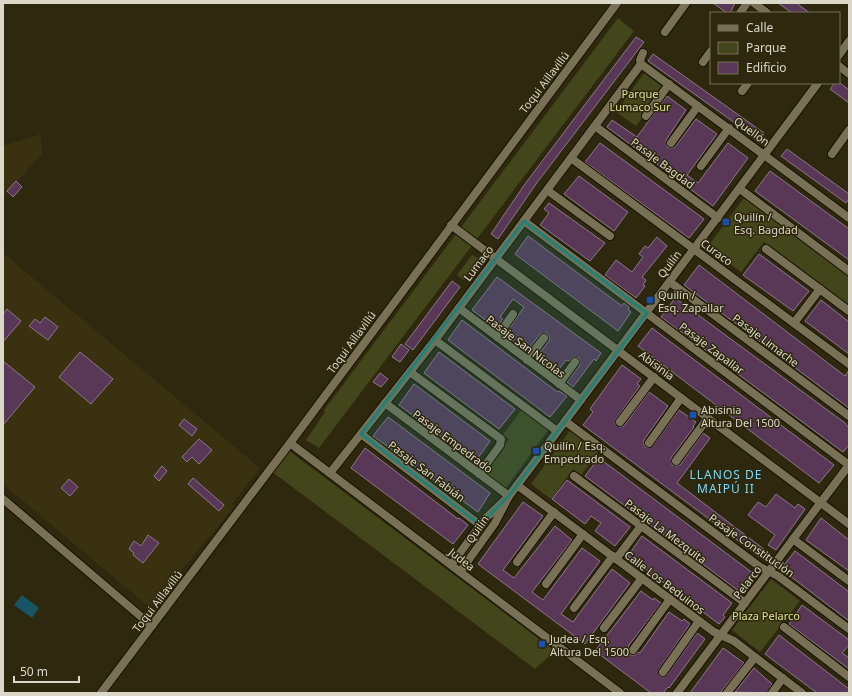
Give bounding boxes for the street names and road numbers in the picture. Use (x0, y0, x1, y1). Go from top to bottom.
street label: Toqui Aillavillú (516, 48, 572, 116)
street label: Quellón (731, 113, 773, 149)
street label: Pasaje Bagdad (628, 134, 698, 192)
street label: Curaco (698, 235, 736, 269)
street label: Lumaco (460, 242, 497, 284)
street label: Quilín (654, 247, 684, 281)
street label: Toqui Aillavillú (323, 308, 379, 376)
street label: Pasaje Limache (730, 310, 802, 370)
street label: Pasaje San Nicolas (483, 311, 569, 381)
street label: Pasaje Zapallar (676, 319, 748, 378)
street label: Abisinia (636, 347, 678, 383)
street label: Pasaje Empedrado (410, 406, 496, 476)
street label: Pasaje San Fabián (386, 437, 468, 505)
street label: Pasaje La Mezquita (622, 495, 710, 567)
street label: Pasaje Constitución (706, 510, 798, 580)
street label: Quilín (462, 512, 492, 546)
street label: Judea (445, 544, 478, 574)
street label: Calle Los Beduinos (622, 547, 708, 617)
street label: Pelarco (730, 562, 765, 602)
street label: Toqui Aillavillú (129, 567, 185, 635)

